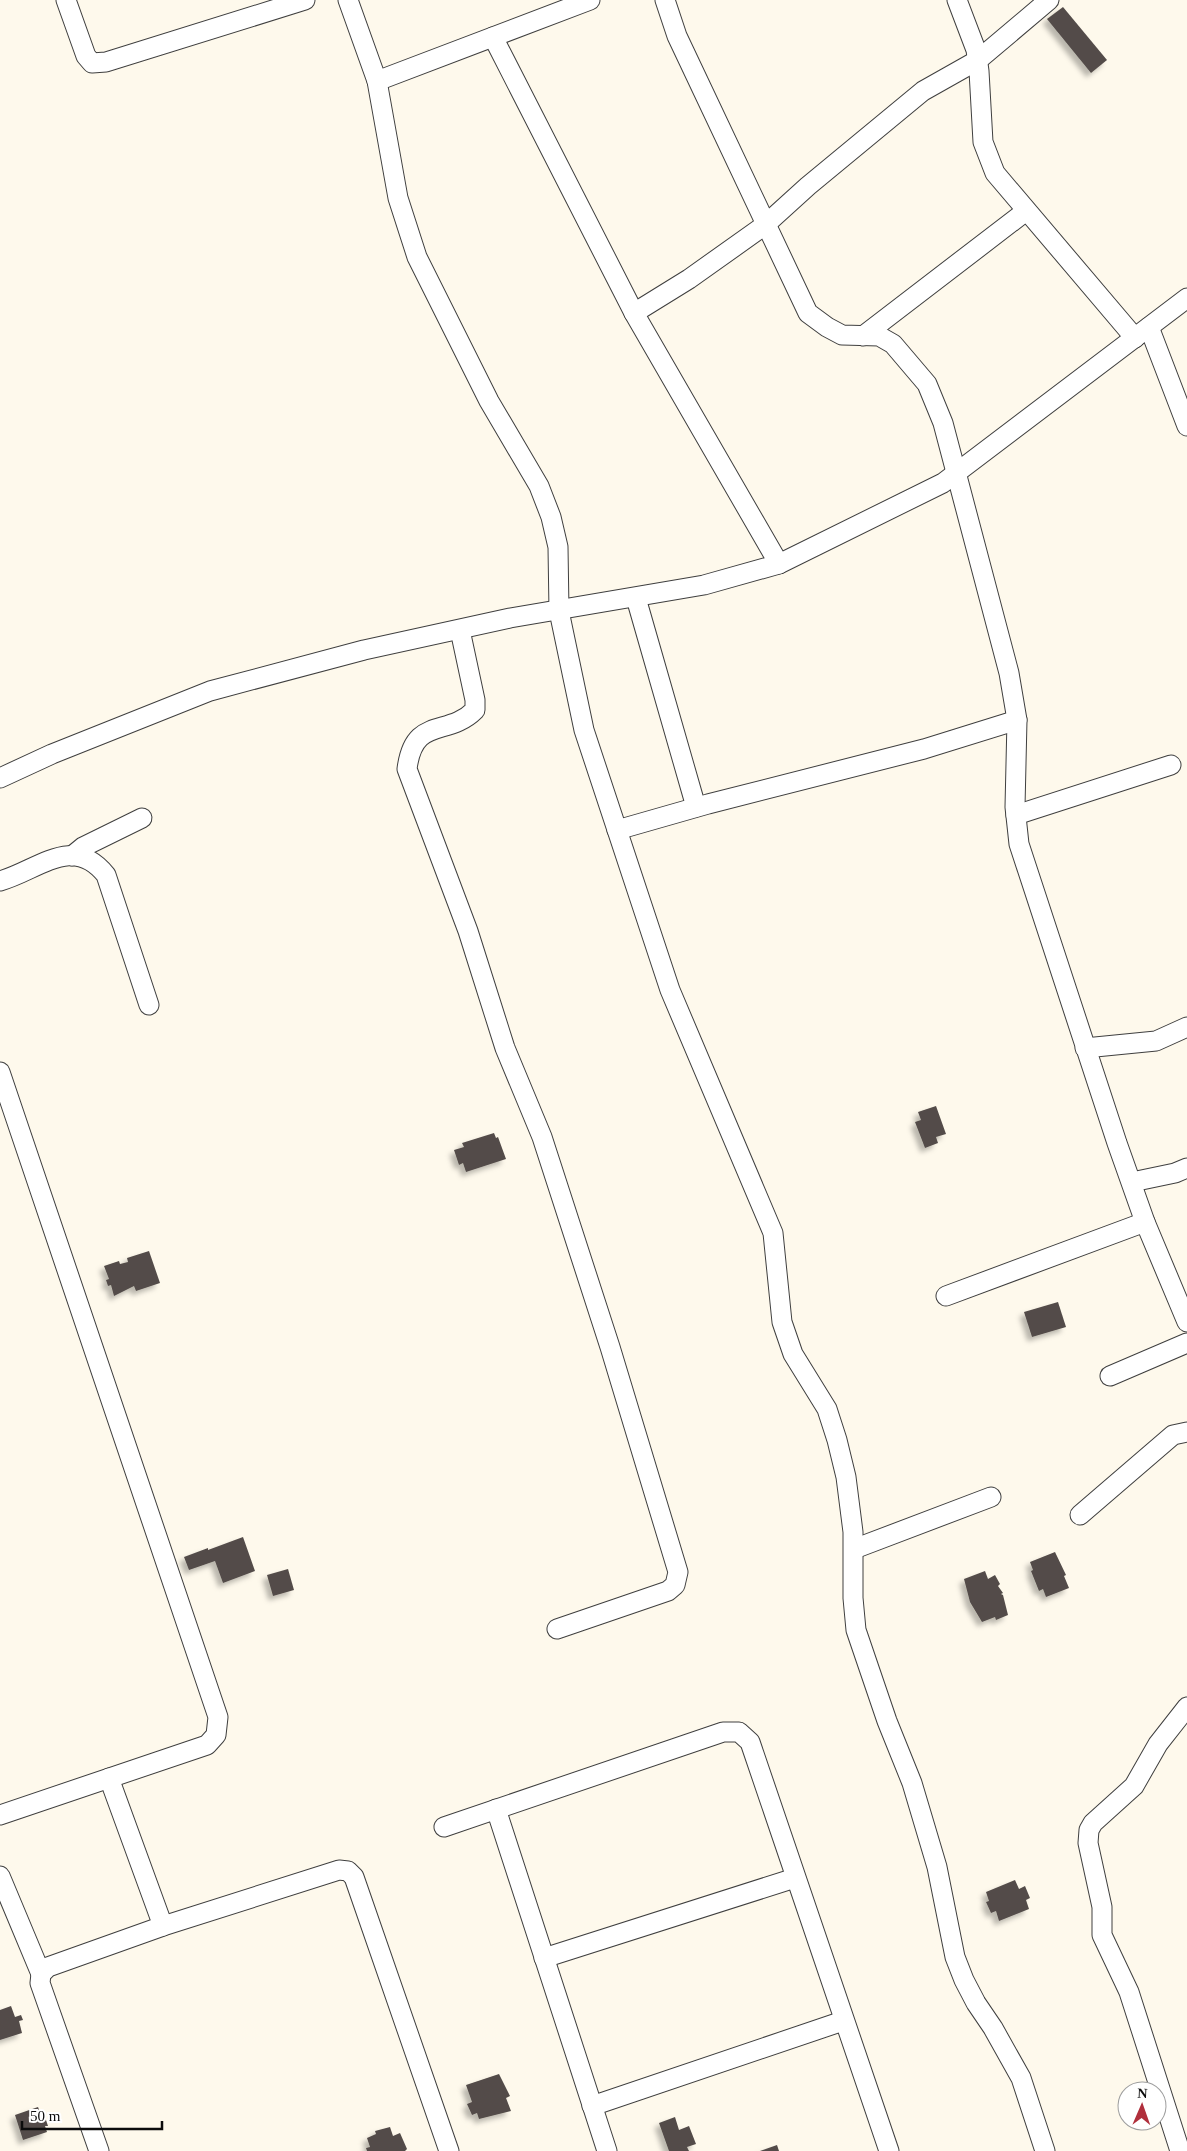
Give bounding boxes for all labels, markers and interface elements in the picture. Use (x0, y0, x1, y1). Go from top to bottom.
north arrow (1117, 2081, 1167, 2131)
text: N (1137, 2086, 1148, 2101)
scale bar (22, 2098, 162, 2130)
text: 50 m (30, 2108, 61, 2124)

